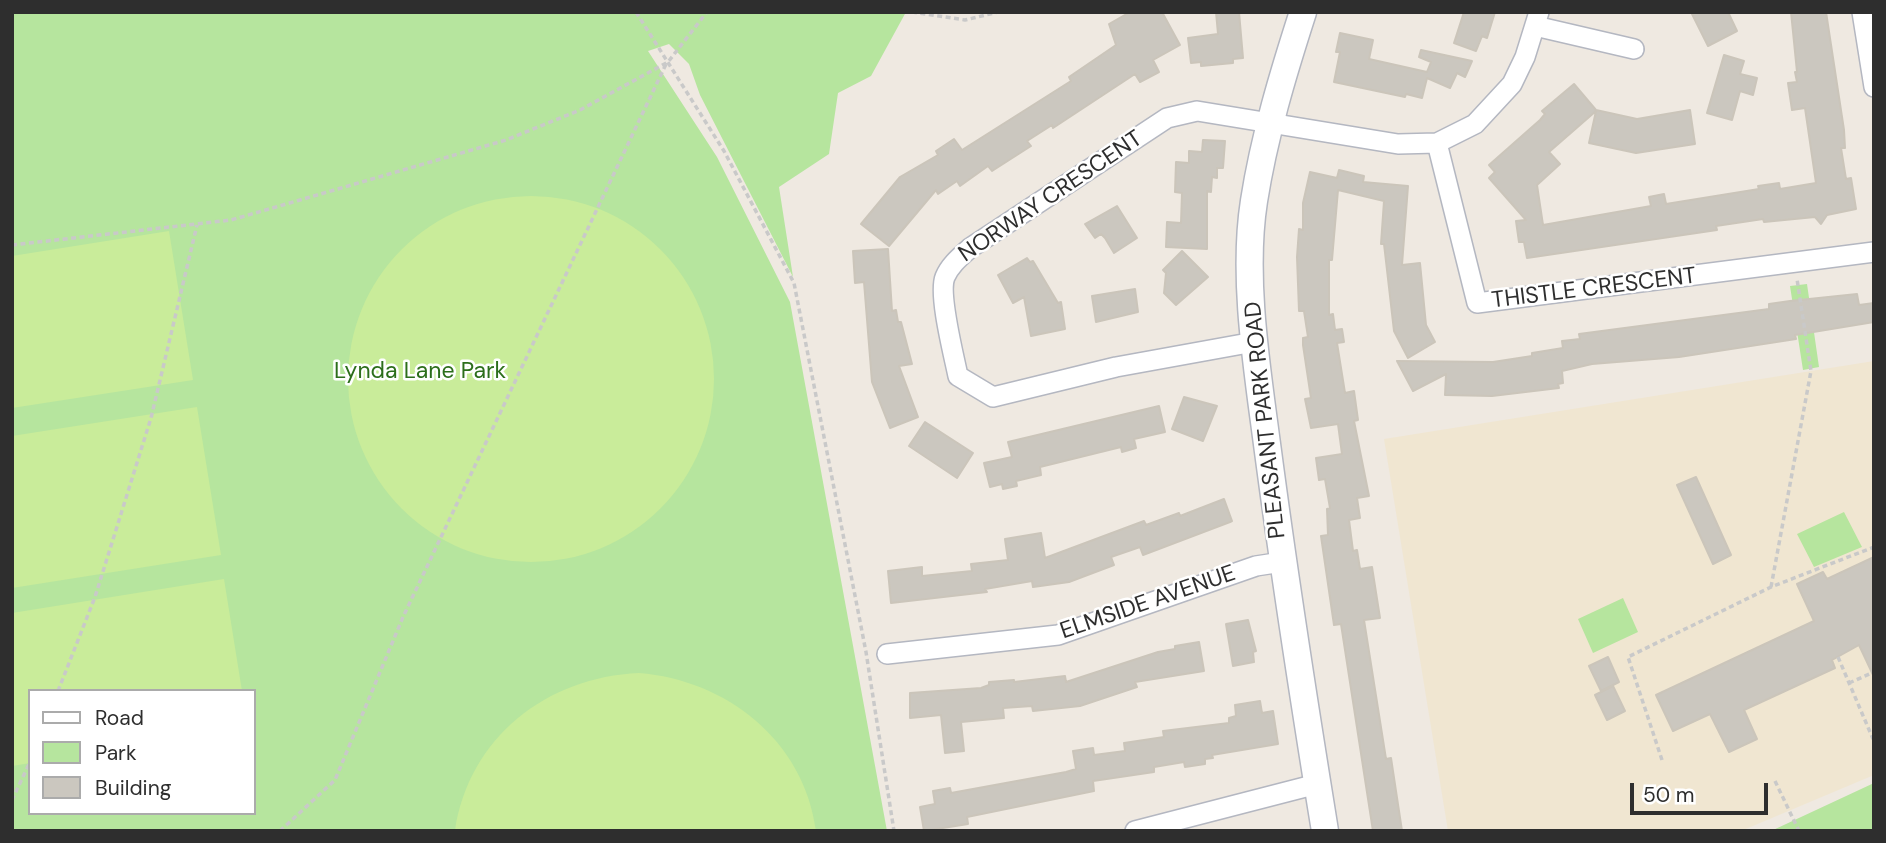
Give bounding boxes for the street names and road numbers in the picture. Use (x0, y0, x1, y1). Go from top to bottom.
street label: NORWAY CRESCENT (954, 125, 1148, 269)
street label: THISTLE CRESCENT (1490, 263, 1698, 315)
street label: PLEASANT PARK ROAD (1240, 300, 1292, 540)
street label: ELMSIDE AVENUE (1057, 560, 1239, 646)

